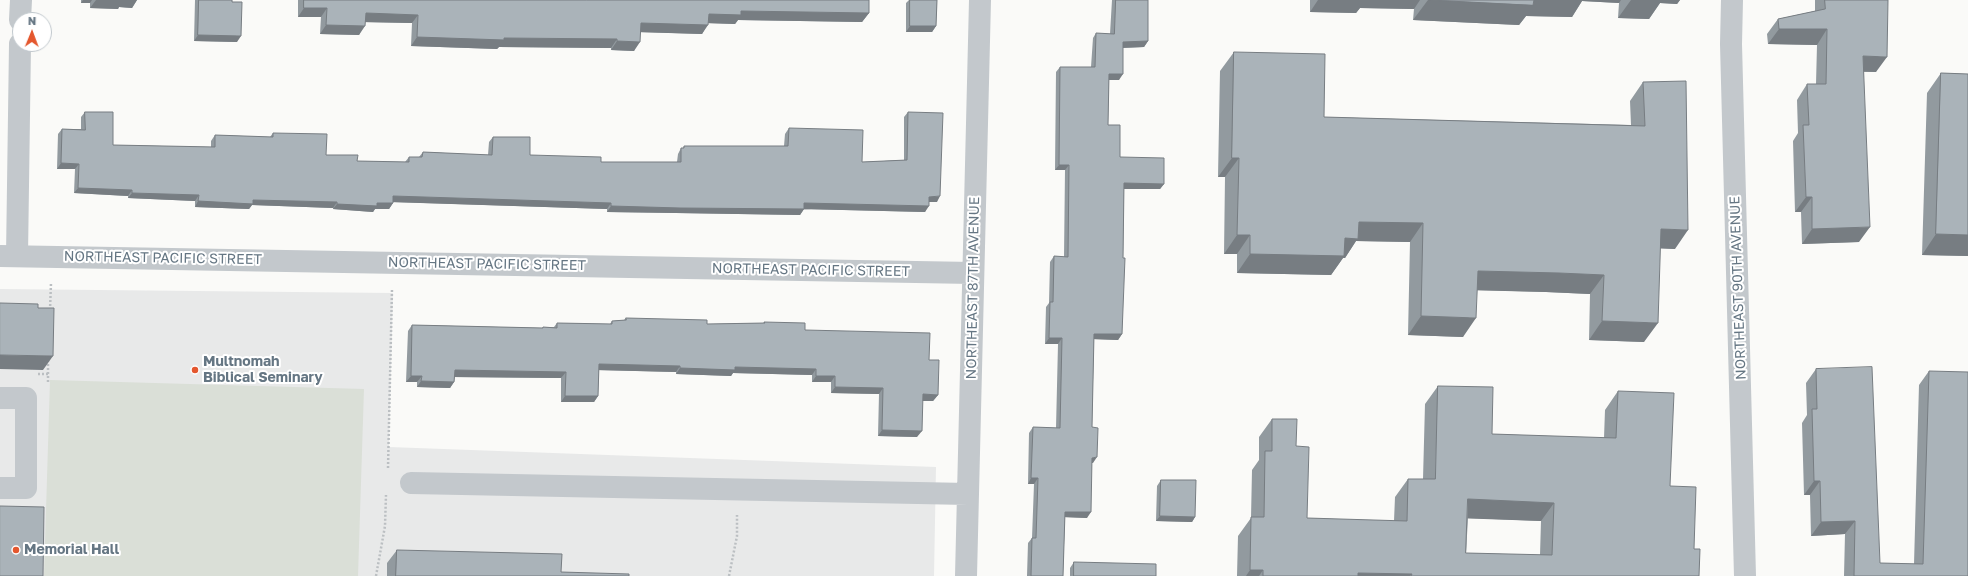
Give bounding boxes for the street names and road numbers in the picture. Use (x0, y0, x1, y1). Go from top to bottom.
street label: NORTHEAST 90TH AVENUE (1726, 196, 1750, 380)
street label: NORTHEAST 87TH AVENUE (963, 197, 983, 379)
street label: NORTHEAST PACIFIC STREET (64, 248, 262, 268)
street label: NORTHEAST PACIFIC STREET (388, 254, 586, 274)
street label: NORTHEAST PACIFIC STREET (712, 260, 910, 280)

